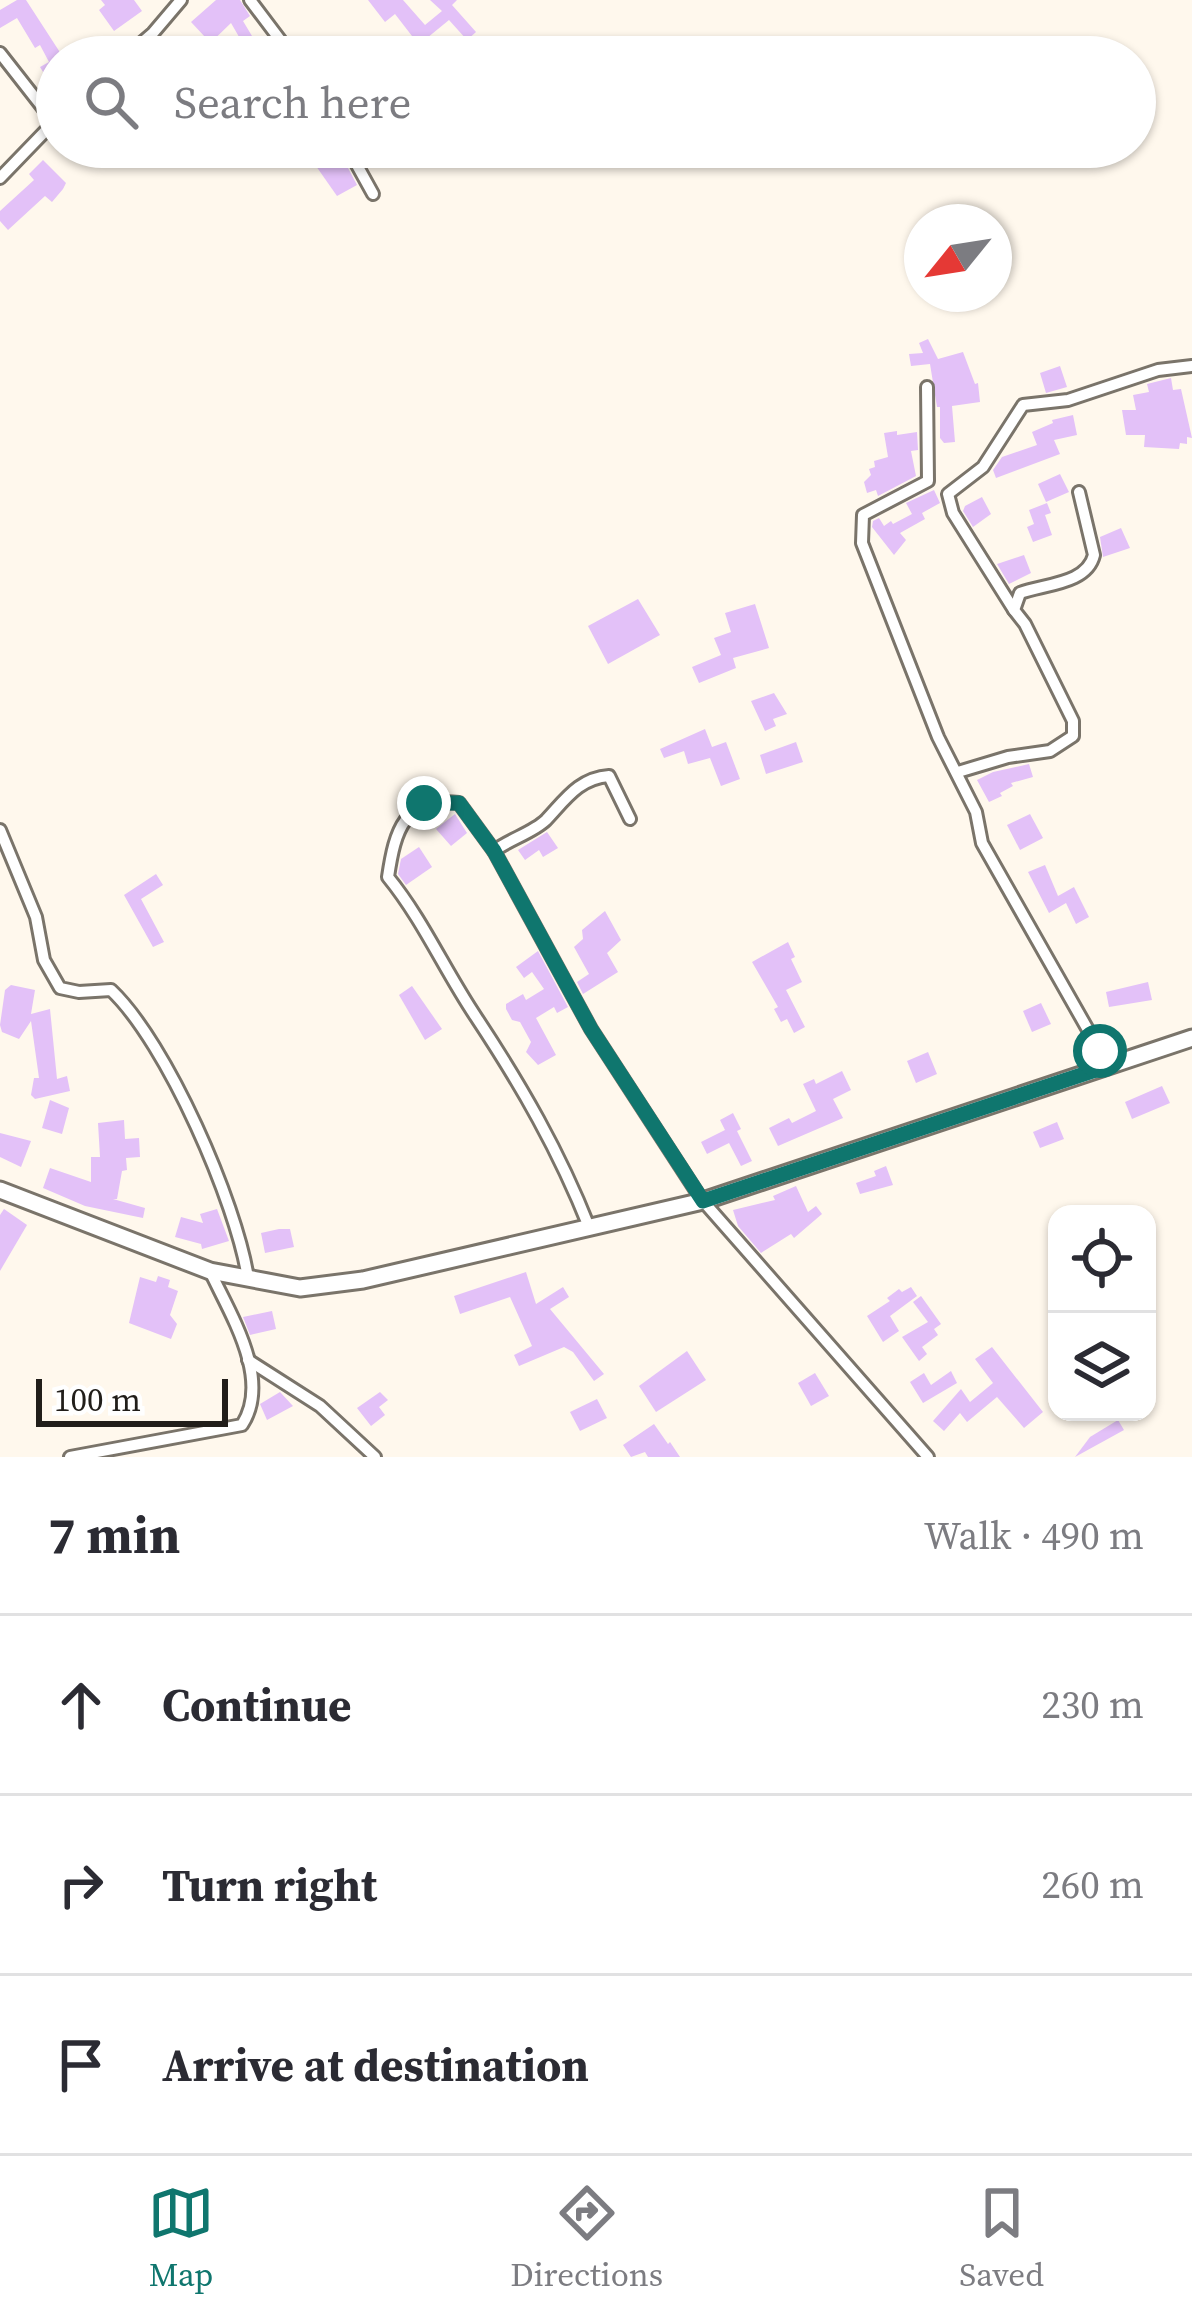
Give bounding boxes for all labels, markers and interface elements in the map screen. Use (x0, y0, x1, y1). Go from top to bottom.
search box (36, 36, 1156, 168)
icon: search (78, 69, 144, 135)
text: Search here (174, 71, 411, 133)
north arrow (904, 204, 1012, 312)
route end (397, 776, 451, 830)
route start (1073, 1024, 1127, 1078)
map controls (1048, 1205, 1156, 1421)
button: locate (1048, 1205, 1156, 1313)
button: layers (1048, 1313, 1156, 1421)
scale bar (36, 1373, 228, 1426)
text: 100 m (54, 1377, 141, 1422)
text: 7 min (48, 1500, 180, 1570)
text: Walk · 490 m (924, 1509, 1144, 1562)
icon: ahead (48, 1672, 114, 1738)
text: Continue (162, 1674, 351, 1736)
text: 230 m (1041, 1678, 1144, 1731)
icon: right (48, 1852, 114, 1918)
text: Turn right (162, 1854, 377, 1916)
text: 260 m (1041, 1858, 1144, 1911)
icon: arrive (48, 2032, 114, 2098)
text: Arrive at destination (162, 2034, 589, 2096)
tab: Map (148, 2180, 214, 2297)
tab: Directions (510, 2180, 663, 2297)
tab: Saved (959, 2180, 1044, 2297)

